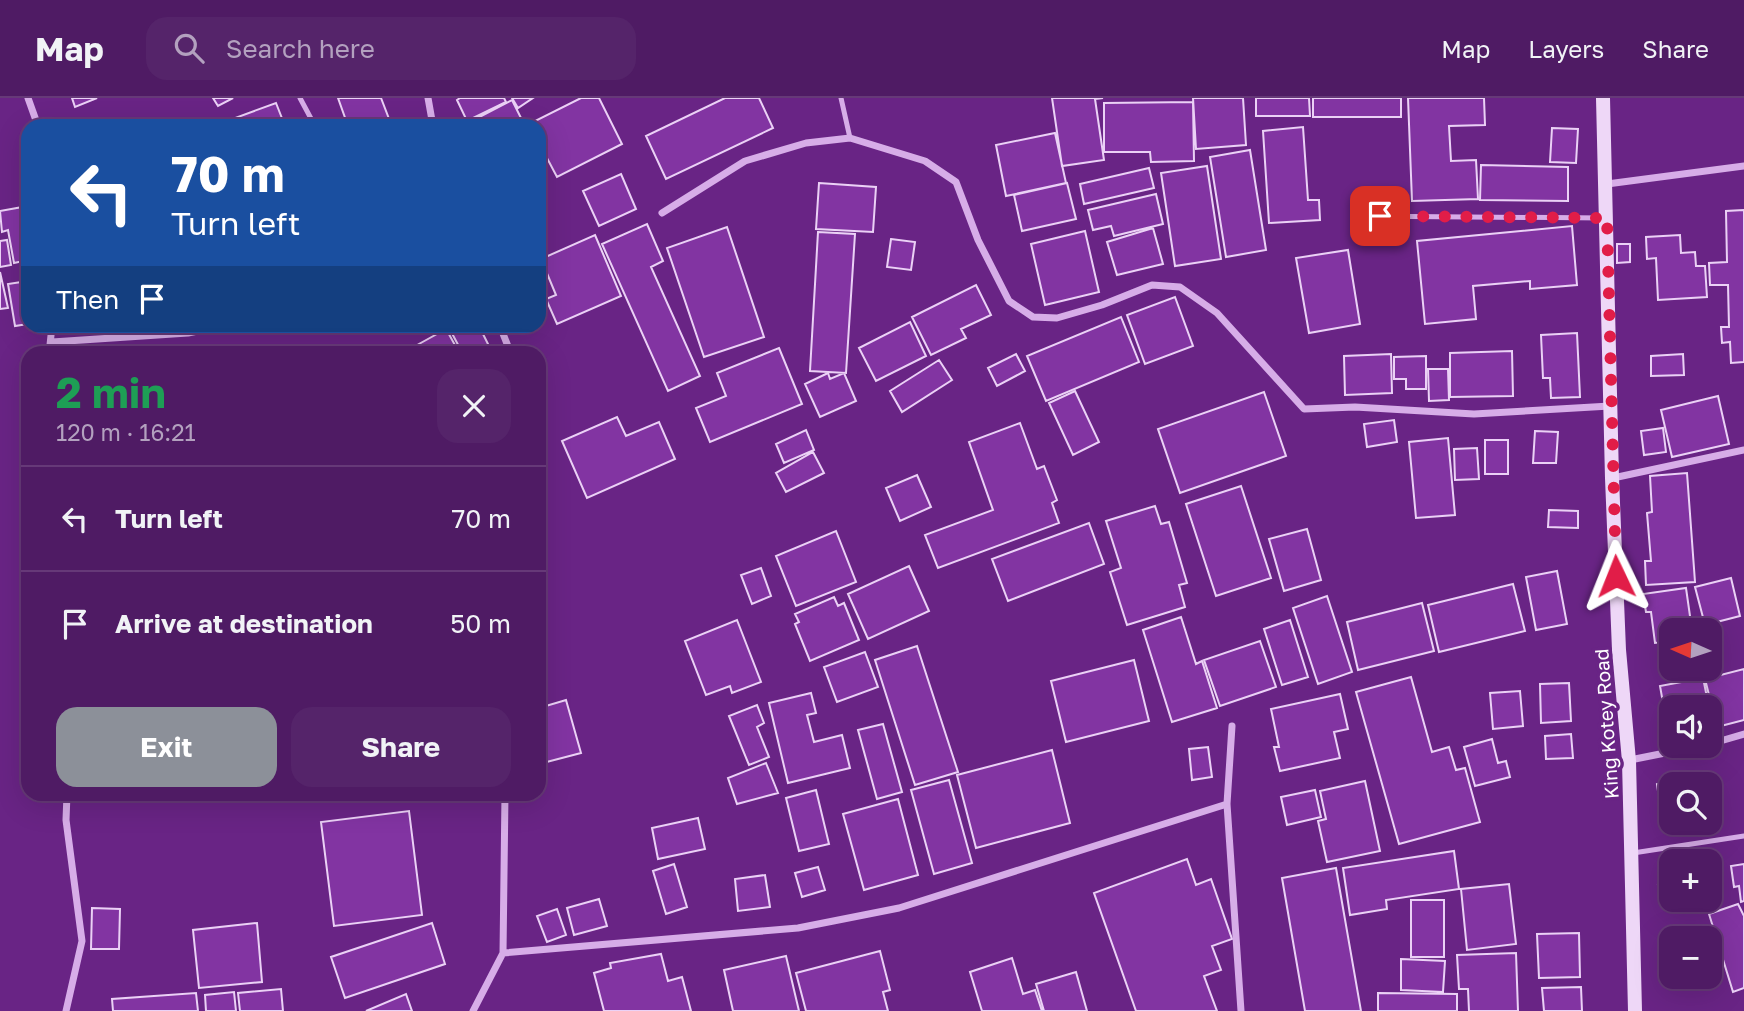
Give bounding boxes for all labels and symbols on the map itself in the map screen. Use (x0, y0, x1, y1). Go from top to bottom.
pin (1350, 186, 1410, 246)
position arrow (1579, 539, 1653, 613)
north arrow (1659, 618, 1722, 681)
street label: King Kotey Road (1589, 648, 1623, 800)

